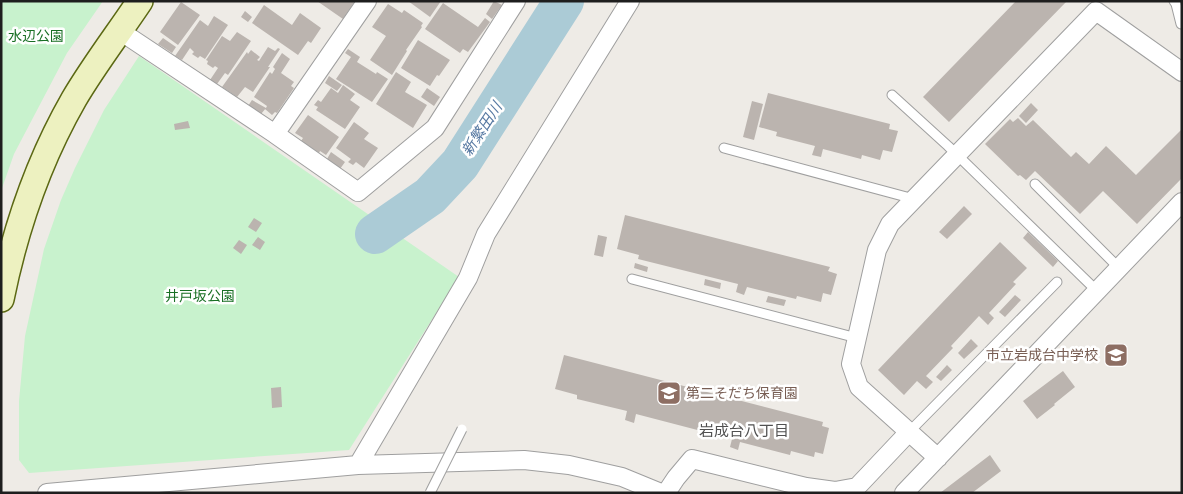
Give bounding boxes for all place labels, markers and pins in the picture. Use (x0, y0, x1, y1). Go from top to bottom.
school or university icon: 市立岩成台中学校 (1103, 342, 1129, 368)
place label: 市立岩成台中学校 (986, 347, 1098, 364)
school or university icon: 第二そだち保育園 (656, 380, 682, 406)
place label: 第二そだち保育園 (686, 385, 798, 402)

